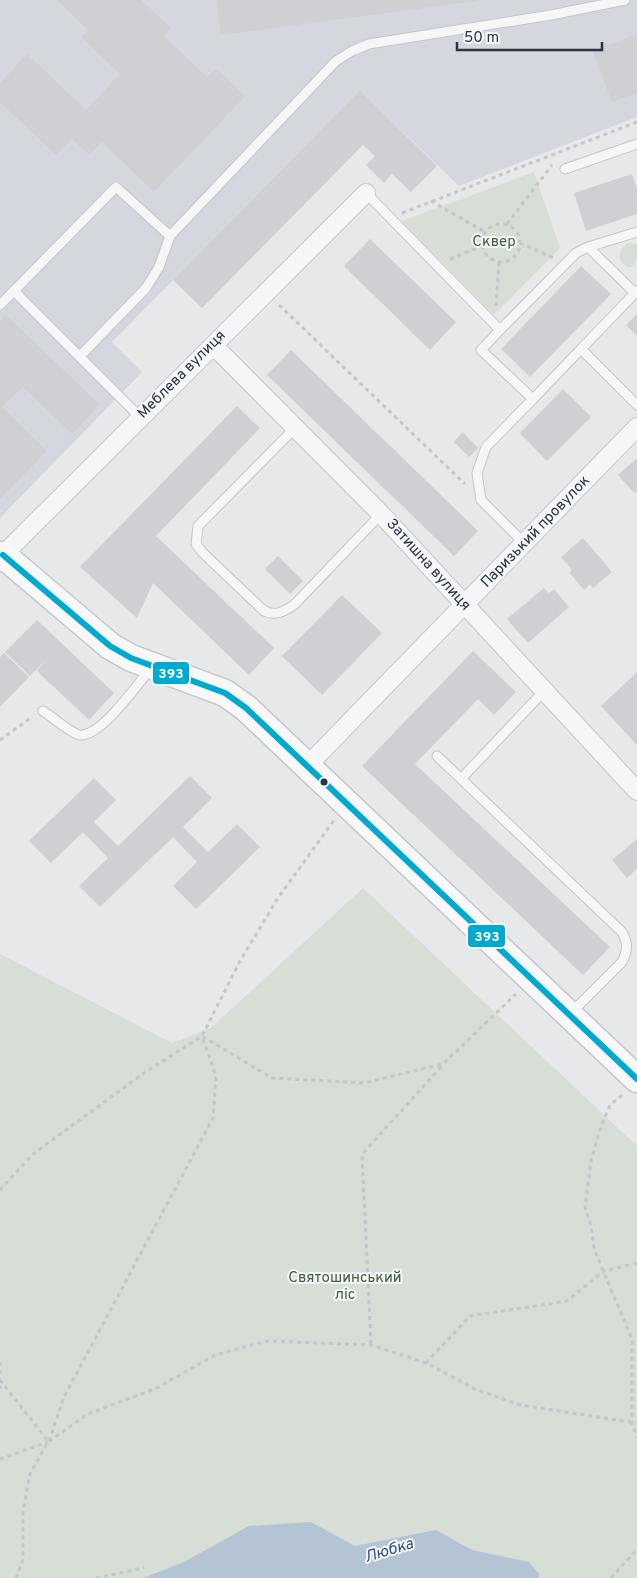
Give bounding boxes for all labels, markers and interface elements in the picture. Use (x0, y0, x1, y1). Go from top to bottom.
scale bar (457, 20, 602, 52)
text: 50 m (464, 29, 499, 48)
park label: Сквер (472, 233, 516, 252)
street label: Меблева вулиця (134, 327, 230, 423)
street label: Паризький провулок (477, 472, 595, 592)
street label: Затишна вулиця (382, 515, 474, 615)
line badge: 393 (152, 661, 190, 685)
text: 393 (158, 666, 184, 683)
unlabelled marker (319, 777, 329, 787)
line badge: 393 (467, 924, 506, 948)
text: 393 (474, 929, 500, 946)
park label: Святошинський ліс (288, 1269, 402, 1305)
water label: Любка (362, 1534, 417, 1568)

